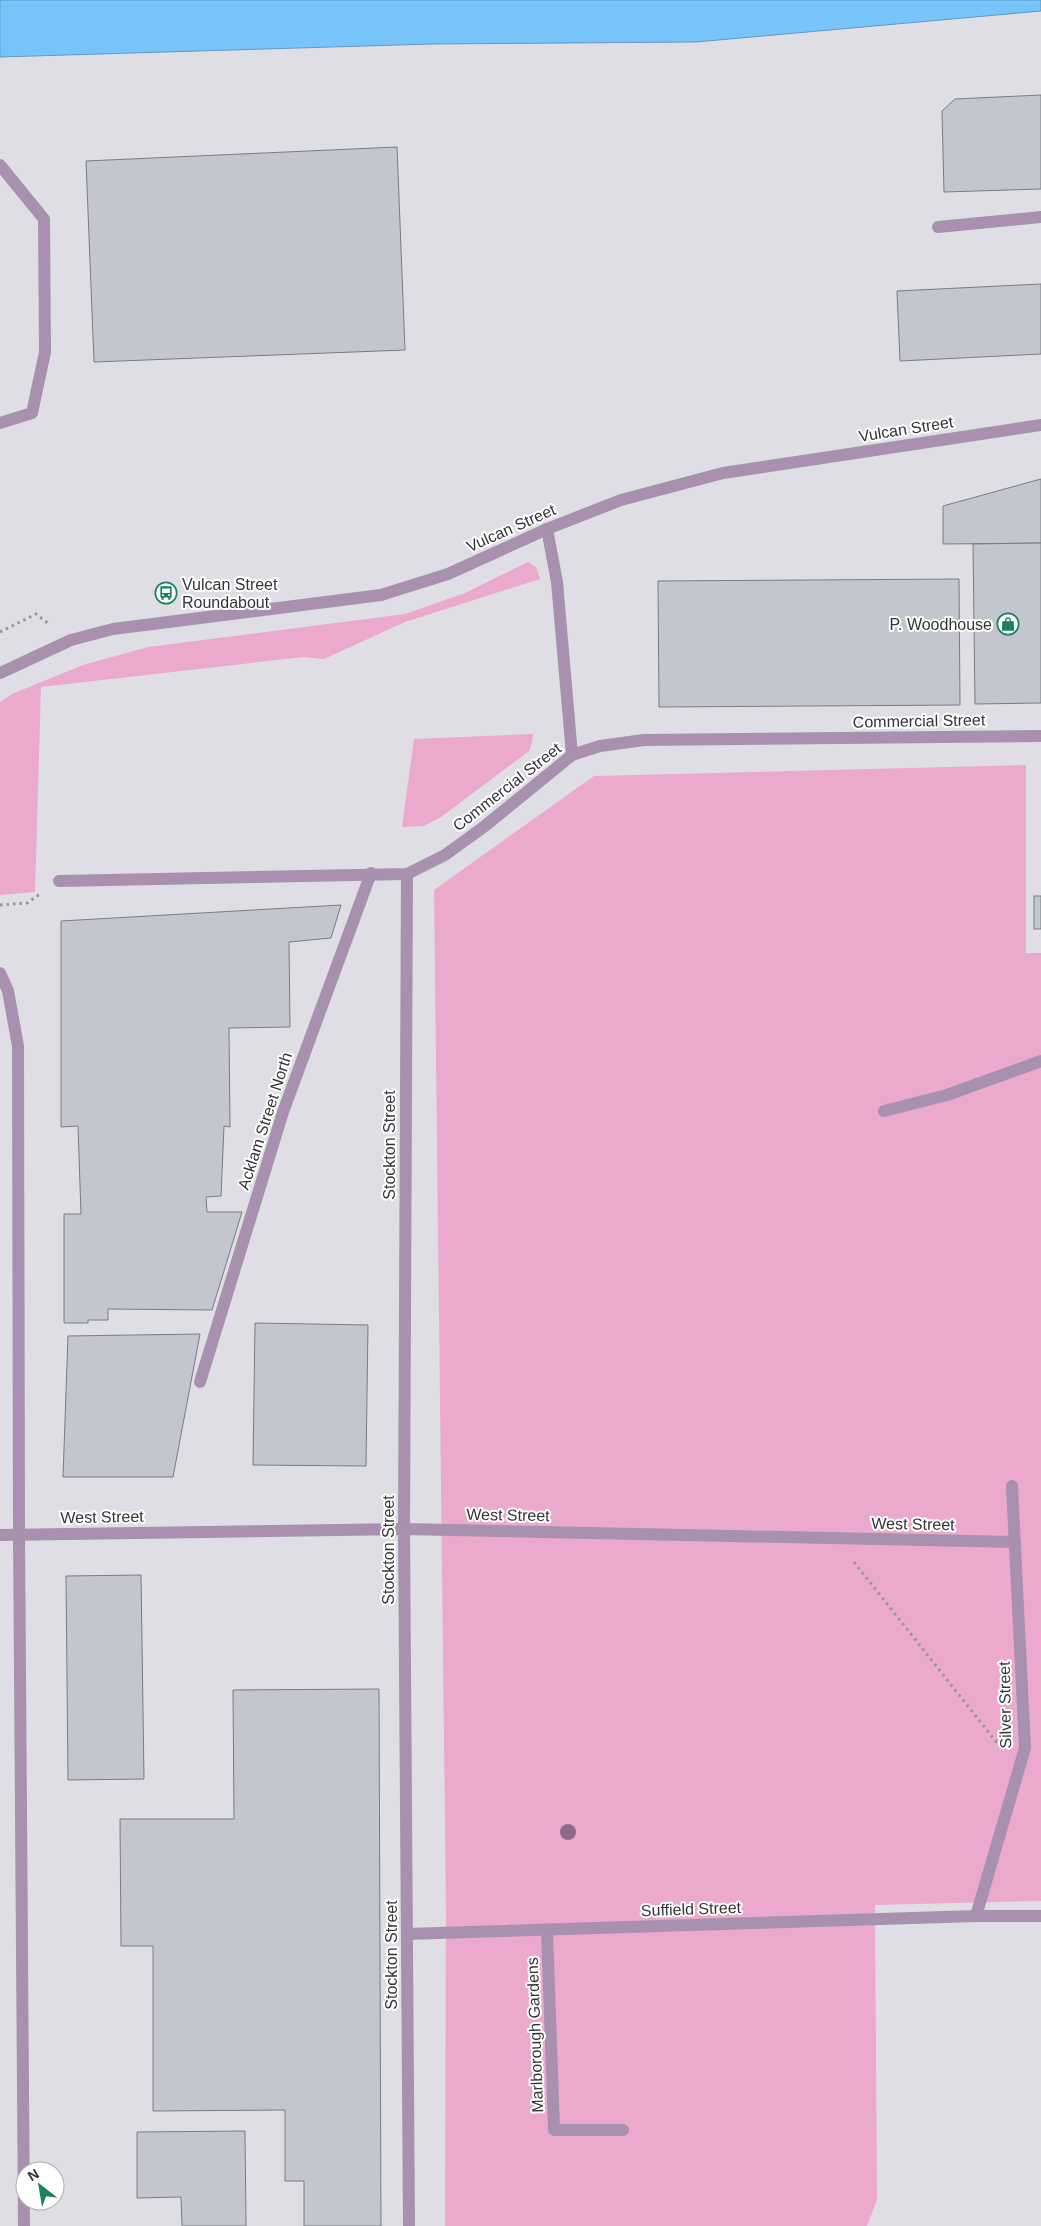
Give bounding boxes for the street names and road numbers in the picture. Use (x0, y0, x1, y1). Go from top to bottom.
street label: Vulcan Street (858, 413, 955, 445)
street label: Vulcan Street (464, 501, 559, 555)
street label: Commercial Street (853, 711, 986, 731)
street label: Commercial Street (450, 739, 565, 834)
street label: Acklam Street North (235, 1050, 295, 1192)
street label: Stockton Street (381, 1090, 398, 1200)
street label: Stockton Street (380, 1495, 397, 1605)
street label: West Street (466, 1506, 550, 1524)
street label: West Street (60, 1508, 144, 1526)
street label: West Street (871, 1515, 955, 1533)
street label: Silver Street (996, 1661, 1014, 1749)
street label: Suffield Street (641, 1899, 742, 1919)
street label: Stockton Street (383, 1900, 400, 2010)
street label: Marlborough Gardens (524, 1957, 546, 2113)

